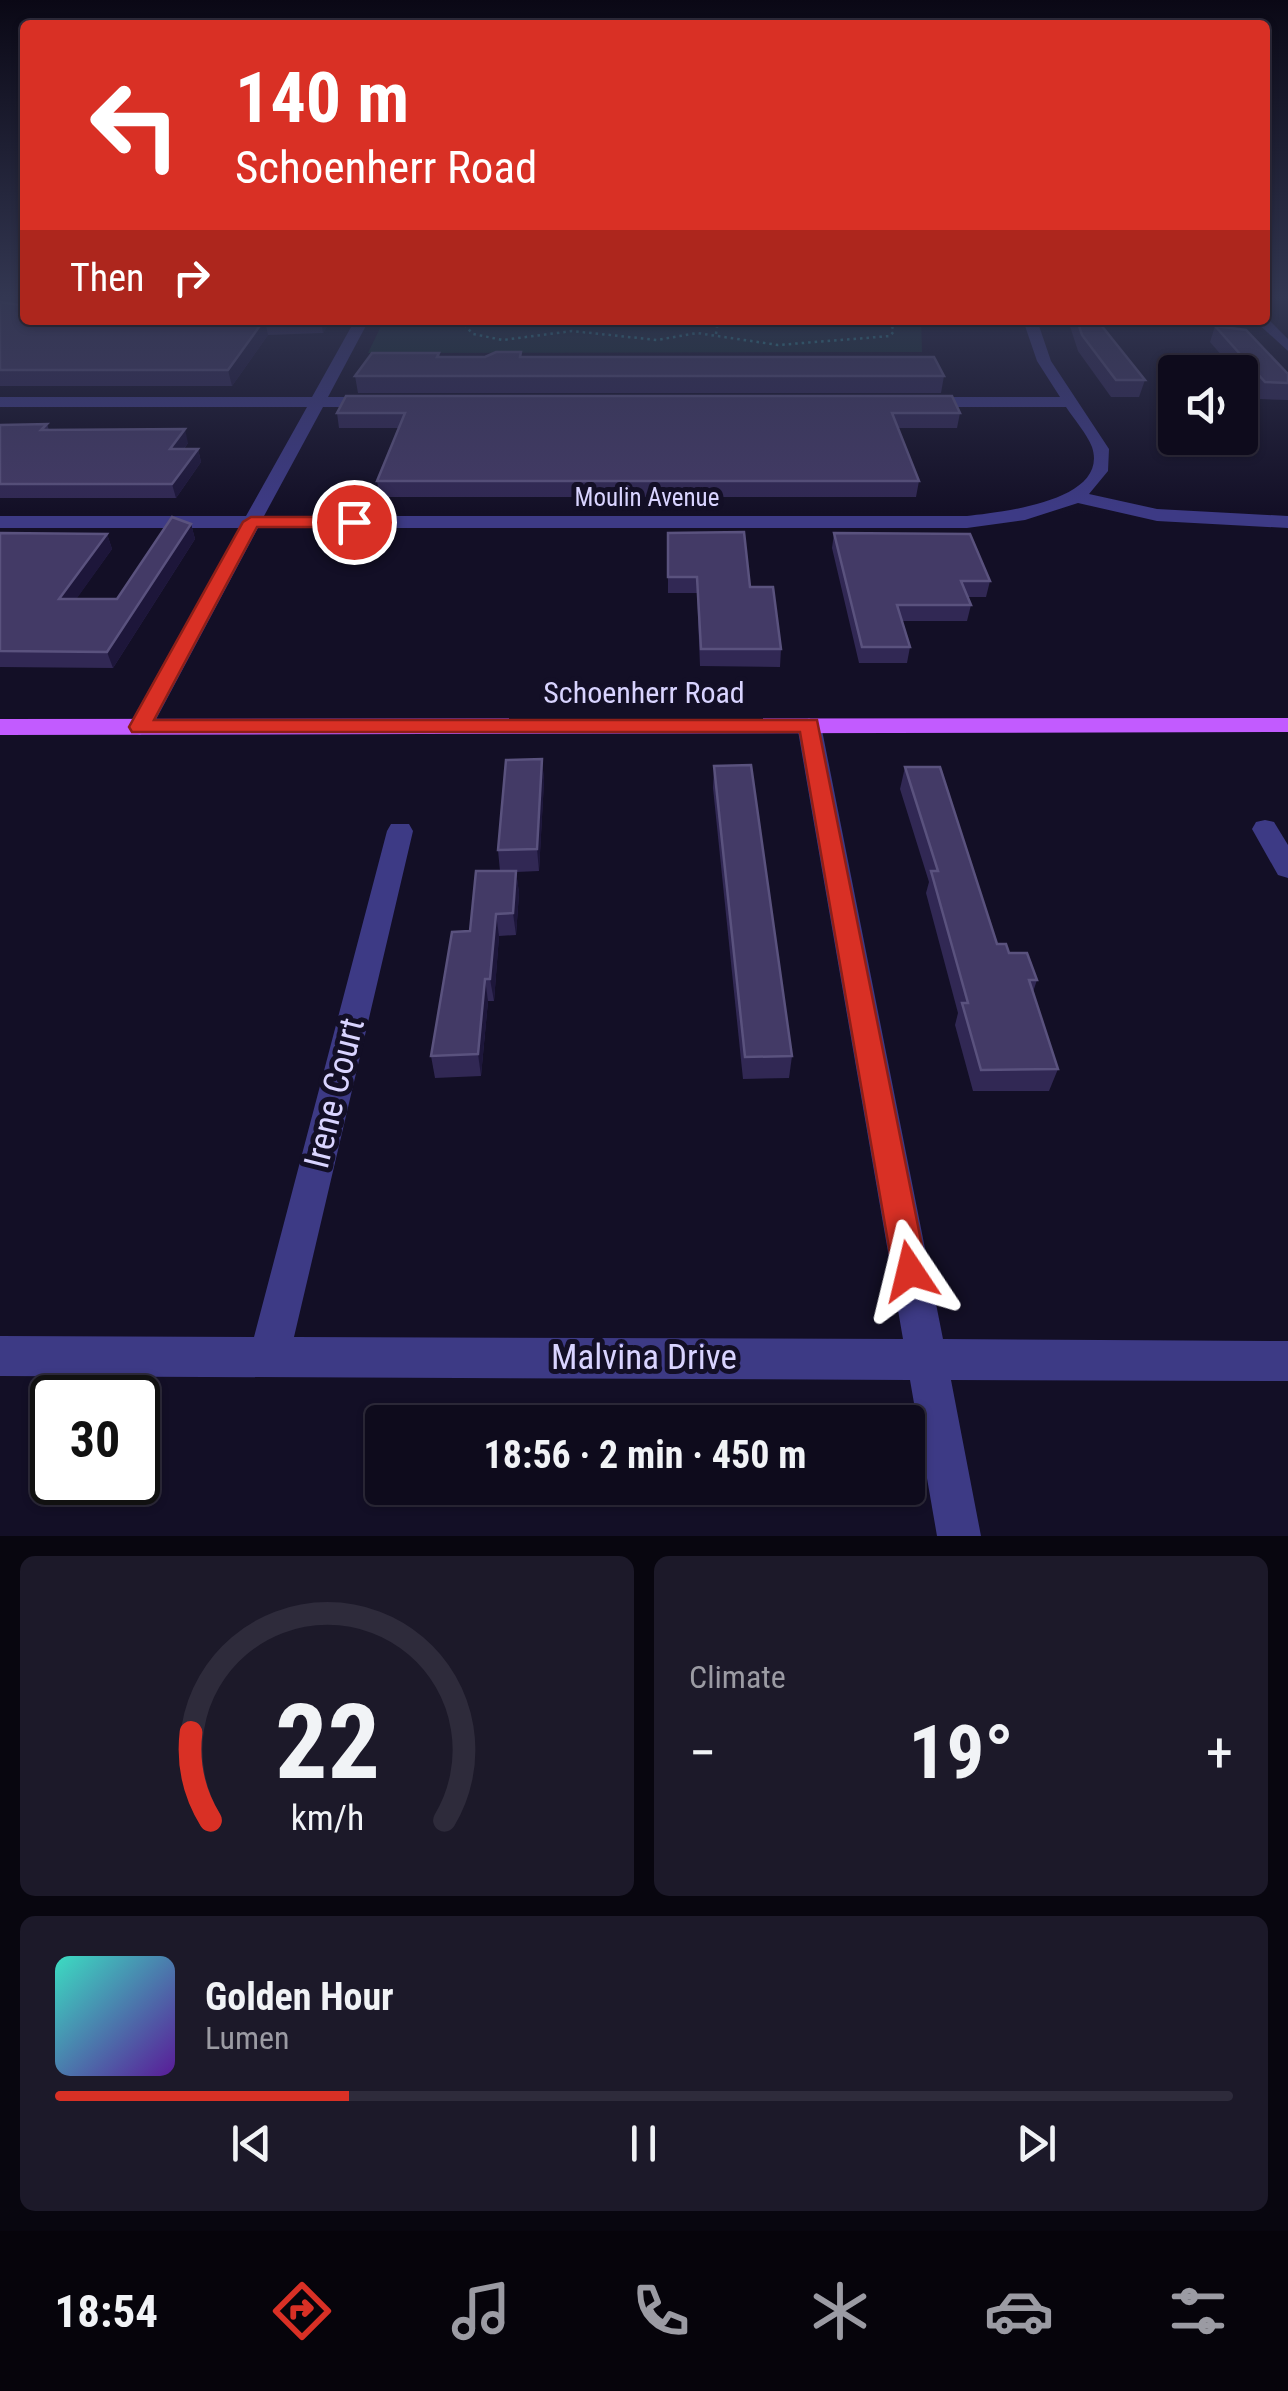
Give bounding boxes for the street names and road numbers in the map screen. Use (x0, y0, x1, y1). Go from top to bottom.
street label: Moulin Avenue (575, 483, 719, 512)
street label: Schoenherr Road (543, 675, 745, 710)
street label: Irene Court (296, 1014, 373, 1172)
street label: Malvina Drive (551, 1337, 737, 1378)

